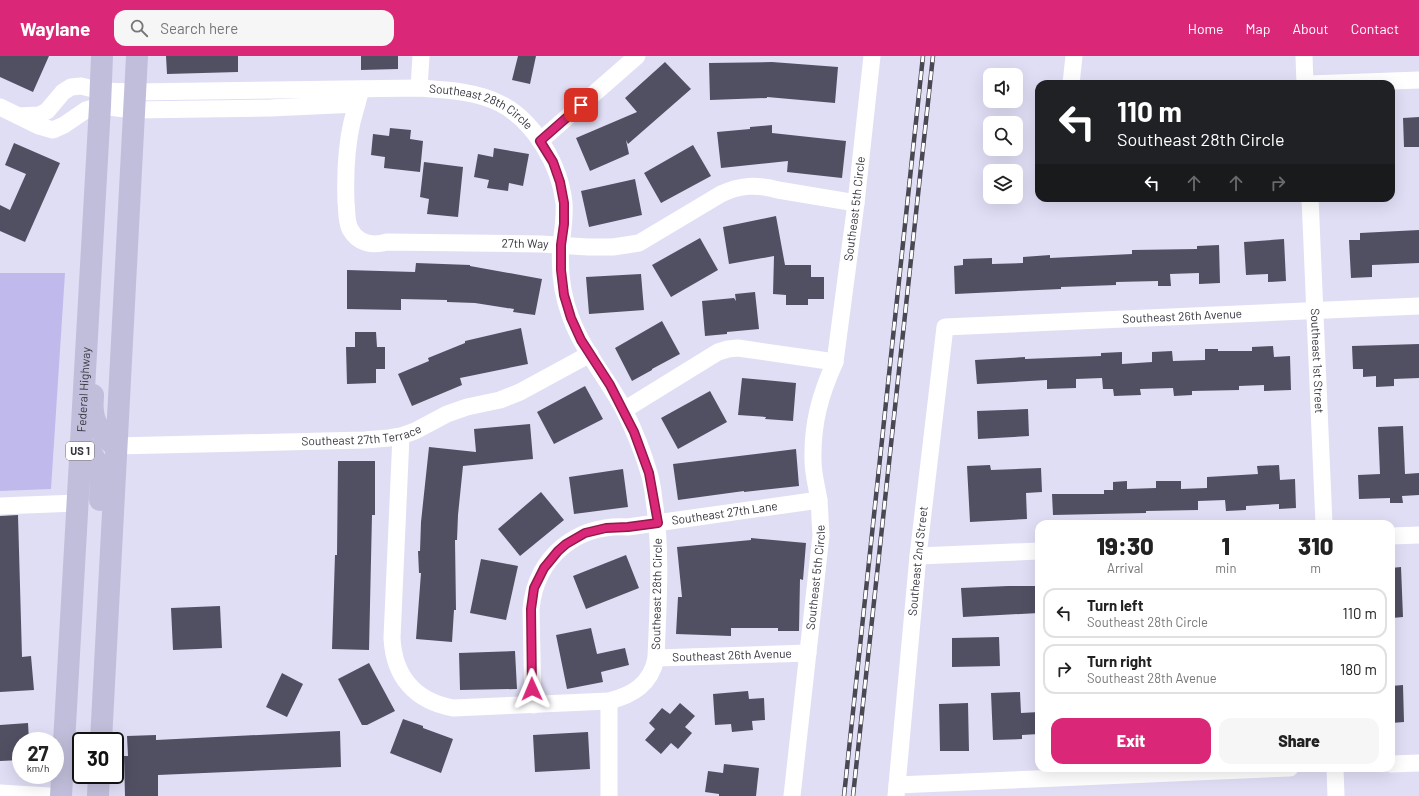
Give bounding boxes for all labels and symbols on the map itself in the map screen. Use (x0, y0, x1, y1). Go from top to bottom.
street label: Southeast 28th Circle (429, 81, 536, 132)
pin (564, 88, 598, 122)
street label: Southeast 5th Circle (840, 156, 867, 262)
street label: 27th Way (502, 235, 550, 251)
street label: Southeast 26th Avenue (1122, 306, 1242, 325)
street label: Southeast 1st Street (1309, 308, 1327, 414)
street label: Federal Highway (74, 346, 92, 433)
street label: Southeast 27th Terrace (301, 421, 423, 448)
road number: US 1 (66, 442, 94, 460)
street label: Southeast 27th Lane (671, 498, 778, 527)
street label: Southeast 2nd Street (905, 505, 930, 616)
street label: Southeast 5th Circle (803, 524, 827, 630)
street label: Southeast 28th Circle (648, 538, 664, 650)
street label: Southeast 26th Avenue (672, 646, 792, 663)
position arrow (511, 668, 553, 710)
speed limit sign: 30 (72, 732, 124, 784)

